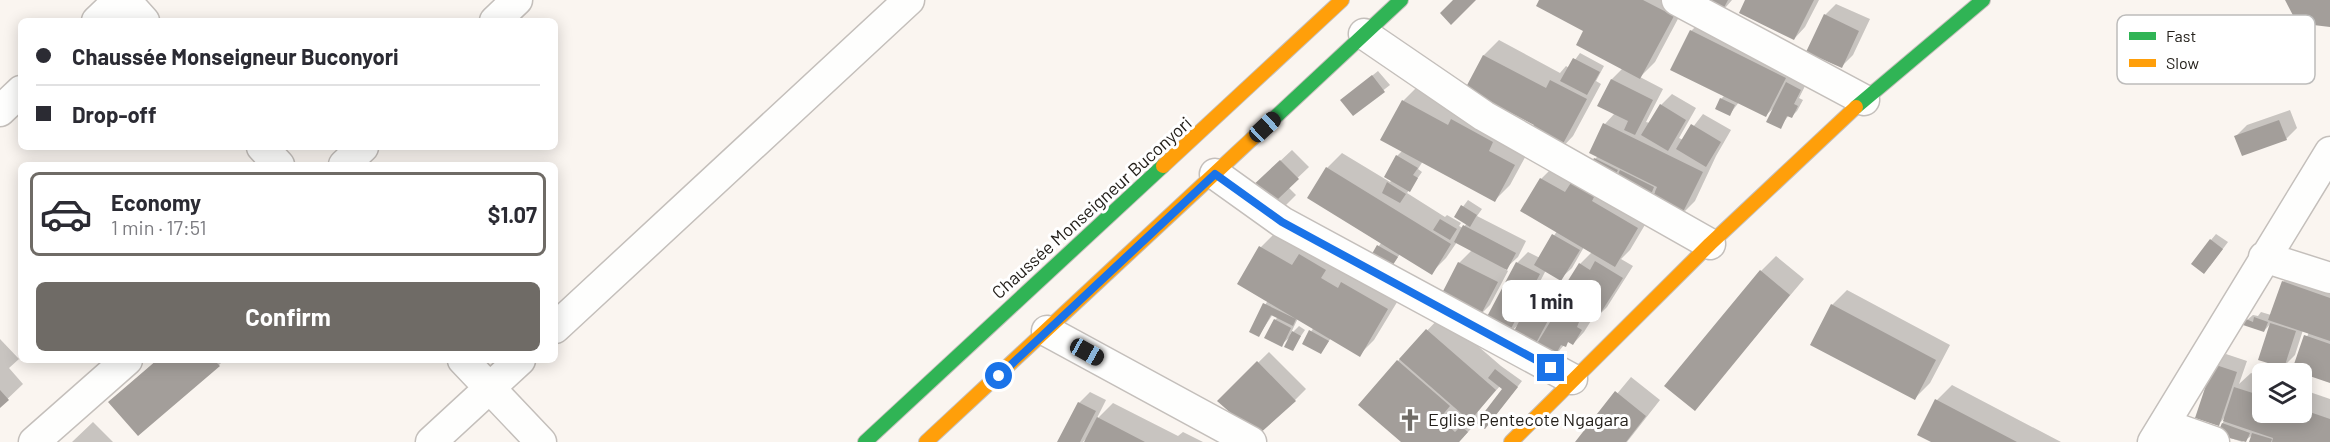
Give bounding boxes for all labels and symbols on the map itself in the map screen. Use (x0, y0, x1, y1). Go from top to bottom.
legend (2117, 15, 2315, 84)
text: Fast (2166, 26, 2196, 45)
text: Slow (2166, 53, 2199, 72)
car (1246, 108, 1284, 146)
street label: Chaussée Monseigneur Buconyori (987, 112, 1196, 303)
callout: 1 min (1502, 281, 1600, 323)
car (1067, 335, 1107, 369)
route end (1537, 354, 1564, 381)
route start (985, 362, 1012, 389)
church icon: Eglise Pentecote Ngagara (1397, 407, 1423, 433)
place label: Eglise Pentecote Ngagara (1428, 408, 1629, 430)

